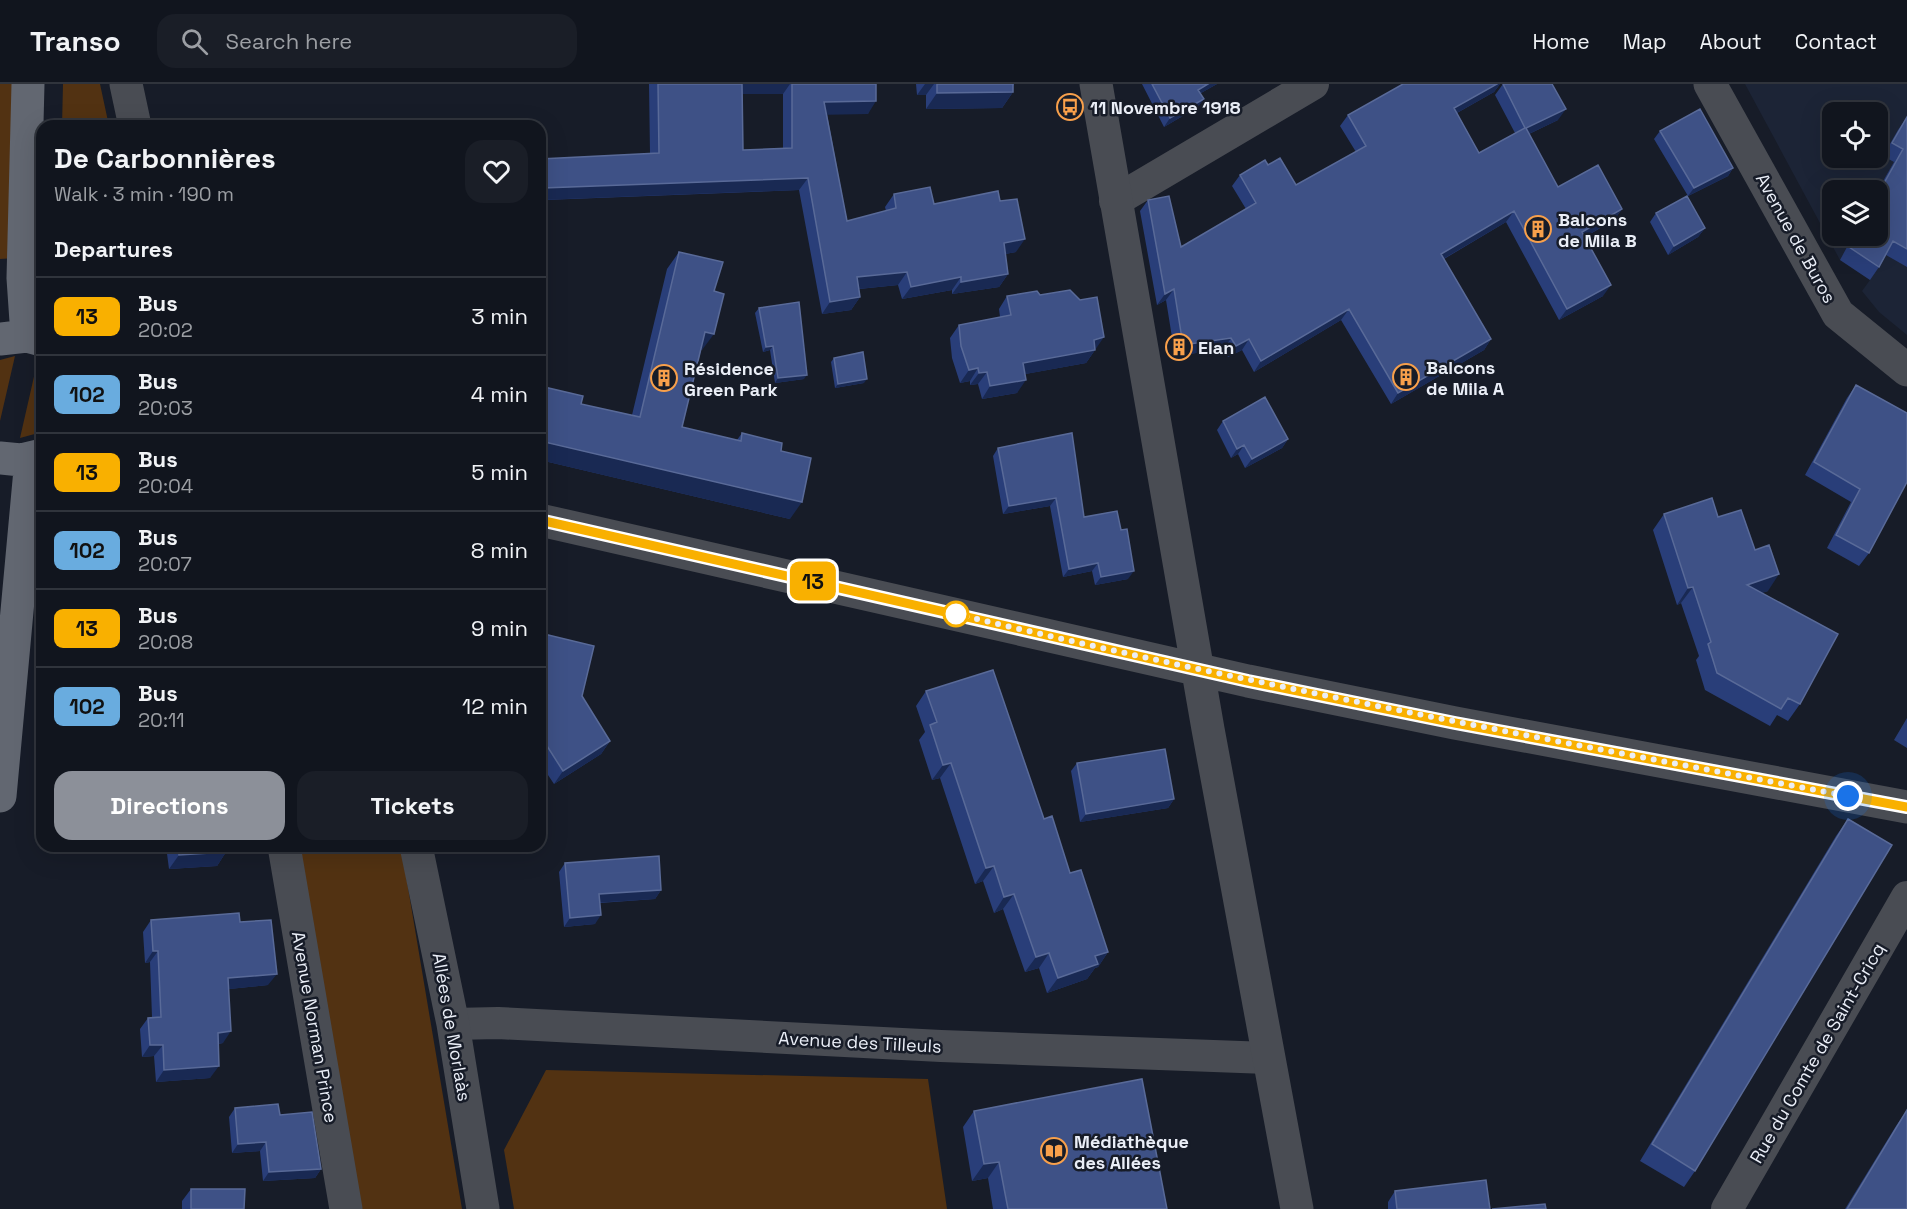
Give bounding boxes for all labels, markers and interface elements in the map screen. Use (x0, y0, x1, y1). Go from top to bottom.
search box (157, 14, 577, 68)
text: Transo (30, 23, 121, 59)
icon: search (178, 25, 211, 58)
text: Search here (226, 27, 352, 55)
text: Home (1532, 28, 1590, 55)
text: Map (1623, 28, 1667, 55)
text: About (1700, 28, 1762, 55)
text: Contact (1795, 28, 1877, 55)
bus stop icon: 11 Novembre 1918 (1055, 92, 1085, 122)
place label: 11 Novembre 1918 (1090, 96, 1241, 119)
map controls (1822, 102, 1888, 246)
button: locate (1822, 102, 1888, 168)
text: De Carbonnières (54, 140, 276, 176)
button: heart (465, 140, 528, 203)
street label: Avenue de Buros (1751, 169, 1841, 307)
button: layers (1822, 180, 1888, 246)
text: Walk · 3 min · 190 m (54, 181, 234, 207)
place label: Balcons de Mila B (1558, 208, 1637, 252)
building icon: Balcons de Mila B (1523, 214, 1553, 244)
text: Departures (54, 235, 173, 263)
text: Bus (138, 289, 178, 317)
text: 3 min (471, 302, 528, 330)
text: 13 (76, 303, 98, 330)
text: 20:02 (138, 317, 193, 343)
building icon: Elan (1164, 332, 1194, 362)
place label: Elan (1198, 336, 1234, 359)
place label: Balcons de Mila A (1426, 356, 1505, 400)
place label: Résidence Green Park (684, 357, 778, 401)
building icon: Balcons de Mila A (1391, 362, 1421, 392)
building icon: Résidence Green Park (649, 363, 679, 393)
text: Bus (138, 367, 178, 395)
text: 4 min (471, 380, 528, 408)
text: 102 (69, 381, 105, 408)
text: 20:03 (138, 395, 193, 421)
text: Bus (138, 445, 178, 473)
text: 5 min (471, 458, 528, 486)
text: 13 (76, 459, 98, 486)
text: 20:04 (138, 473, 193, 499)
text: Bus (138, 523, 178, 551)
text: 8 min (471, 536, 528, 564)
text: 102 (69, 537, 105, 564)
text: 20:07 (138, 551, 192, 577)
line badge: 13 (786, 562, 840, 600)
text: 13 (802, 568, 824, 595)
text: Bus (138, 601, 178, 629)
unlabelled marker (943, 601, 969, 627)
text: 9 min (471, 614, 528, 642)
text: 13 (76, 615, 98, 642)
text: 20:08 (138, 629, 193, 655)
text: Bus (138, 679, 178, 707)
text: 12 min (462, 692, 528, 720)
text: 102 (69, 693, 105, 720)
text: 20:11 (138, 707, 185, 733)
button: Directions (54, 771, 285, 840)
button: Tickets (297, 771, 528, 840)
your location (1833, 781, 1863, 811)
street label: Avenue Norman Prince (287, 929, 343, 1125)
street label: Rue du Comte de Saint-Cricq (1744, 939, 1890, 1167)
street label: Allées de Morlaàs (428, 951, 476, 1103)
street label: Avenue des Tilleuls (778, 1026, 942, 1058)
place label: Médiathèque des Allées (1074, 1130, 1189, 1174)
library icon: Médiathèque des Allées (1039, 1136, 1069, 1166)

